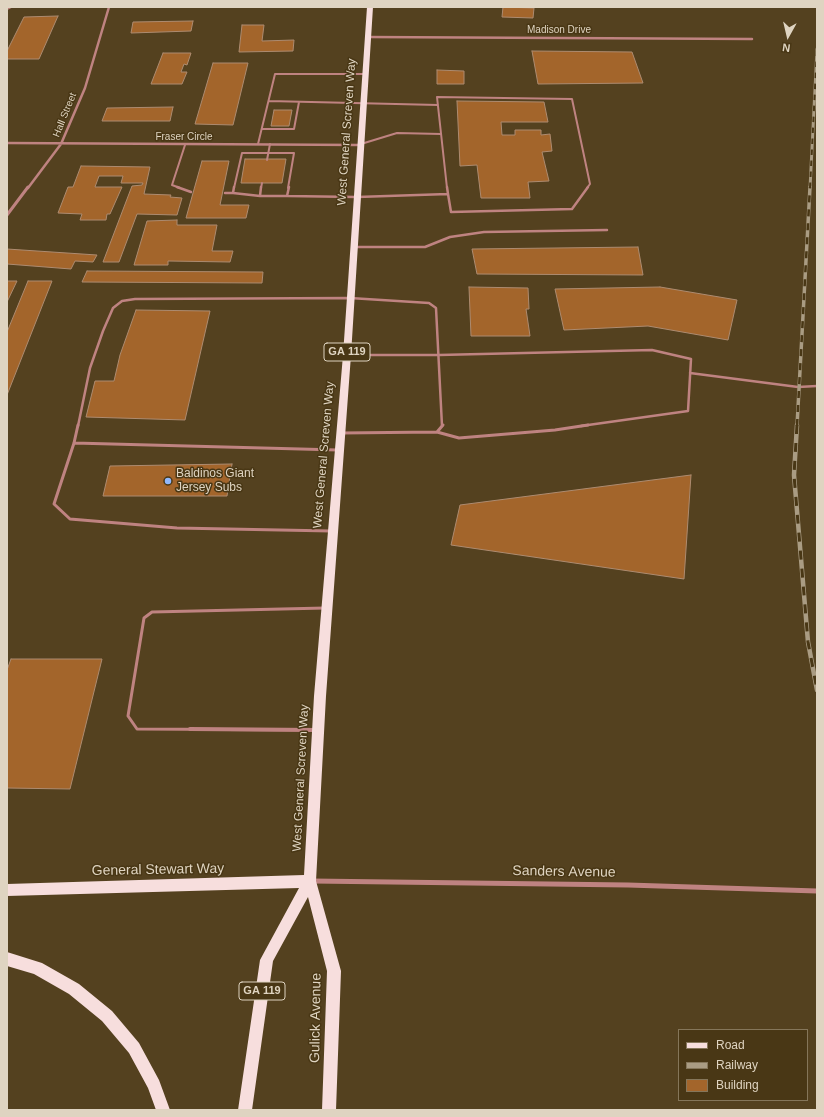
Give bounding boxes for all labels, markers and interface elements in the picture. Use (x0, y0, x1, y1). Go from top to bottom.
north arrow (768, 16, 808, 56)
street label: Madison Drive (527, 24, 591, 36)
text: N (782, 41, 791, 54)
street label: West General Screven Way (335, 58, 359, 206)
street label: Hall Street (51, 91, 79, 139)
street label: Fraser Circle (155, 131, 213, 143)
road number: GA 119 (324, 343, 370, 361)
street label: West General Screven Way (310, 381, 338, 529)
place label: Baldinos Giant Jersey Subs (176, 467, 254, 495)
marker: Baldinos Giant Jersey Subs (163, 476, 173, 486)
street label: West General Screven Way (290, 704, 312, 852)
street label: General Stewart Way (92, 860, 224, 880)
street label: Sanders Avenue (512, 863, 616, 881)
street label: Gulick Avenue (307, 973, 325, 1063)
road number: GA 119 (239, 982, 285, 1000)
legend (678, 1029, 808, 1101)
text: Road (716, 1038, 745, 1052)
text: Railway (716, 1058, 758, 1072)
text: Building (716, 1078, 759, 1092)

